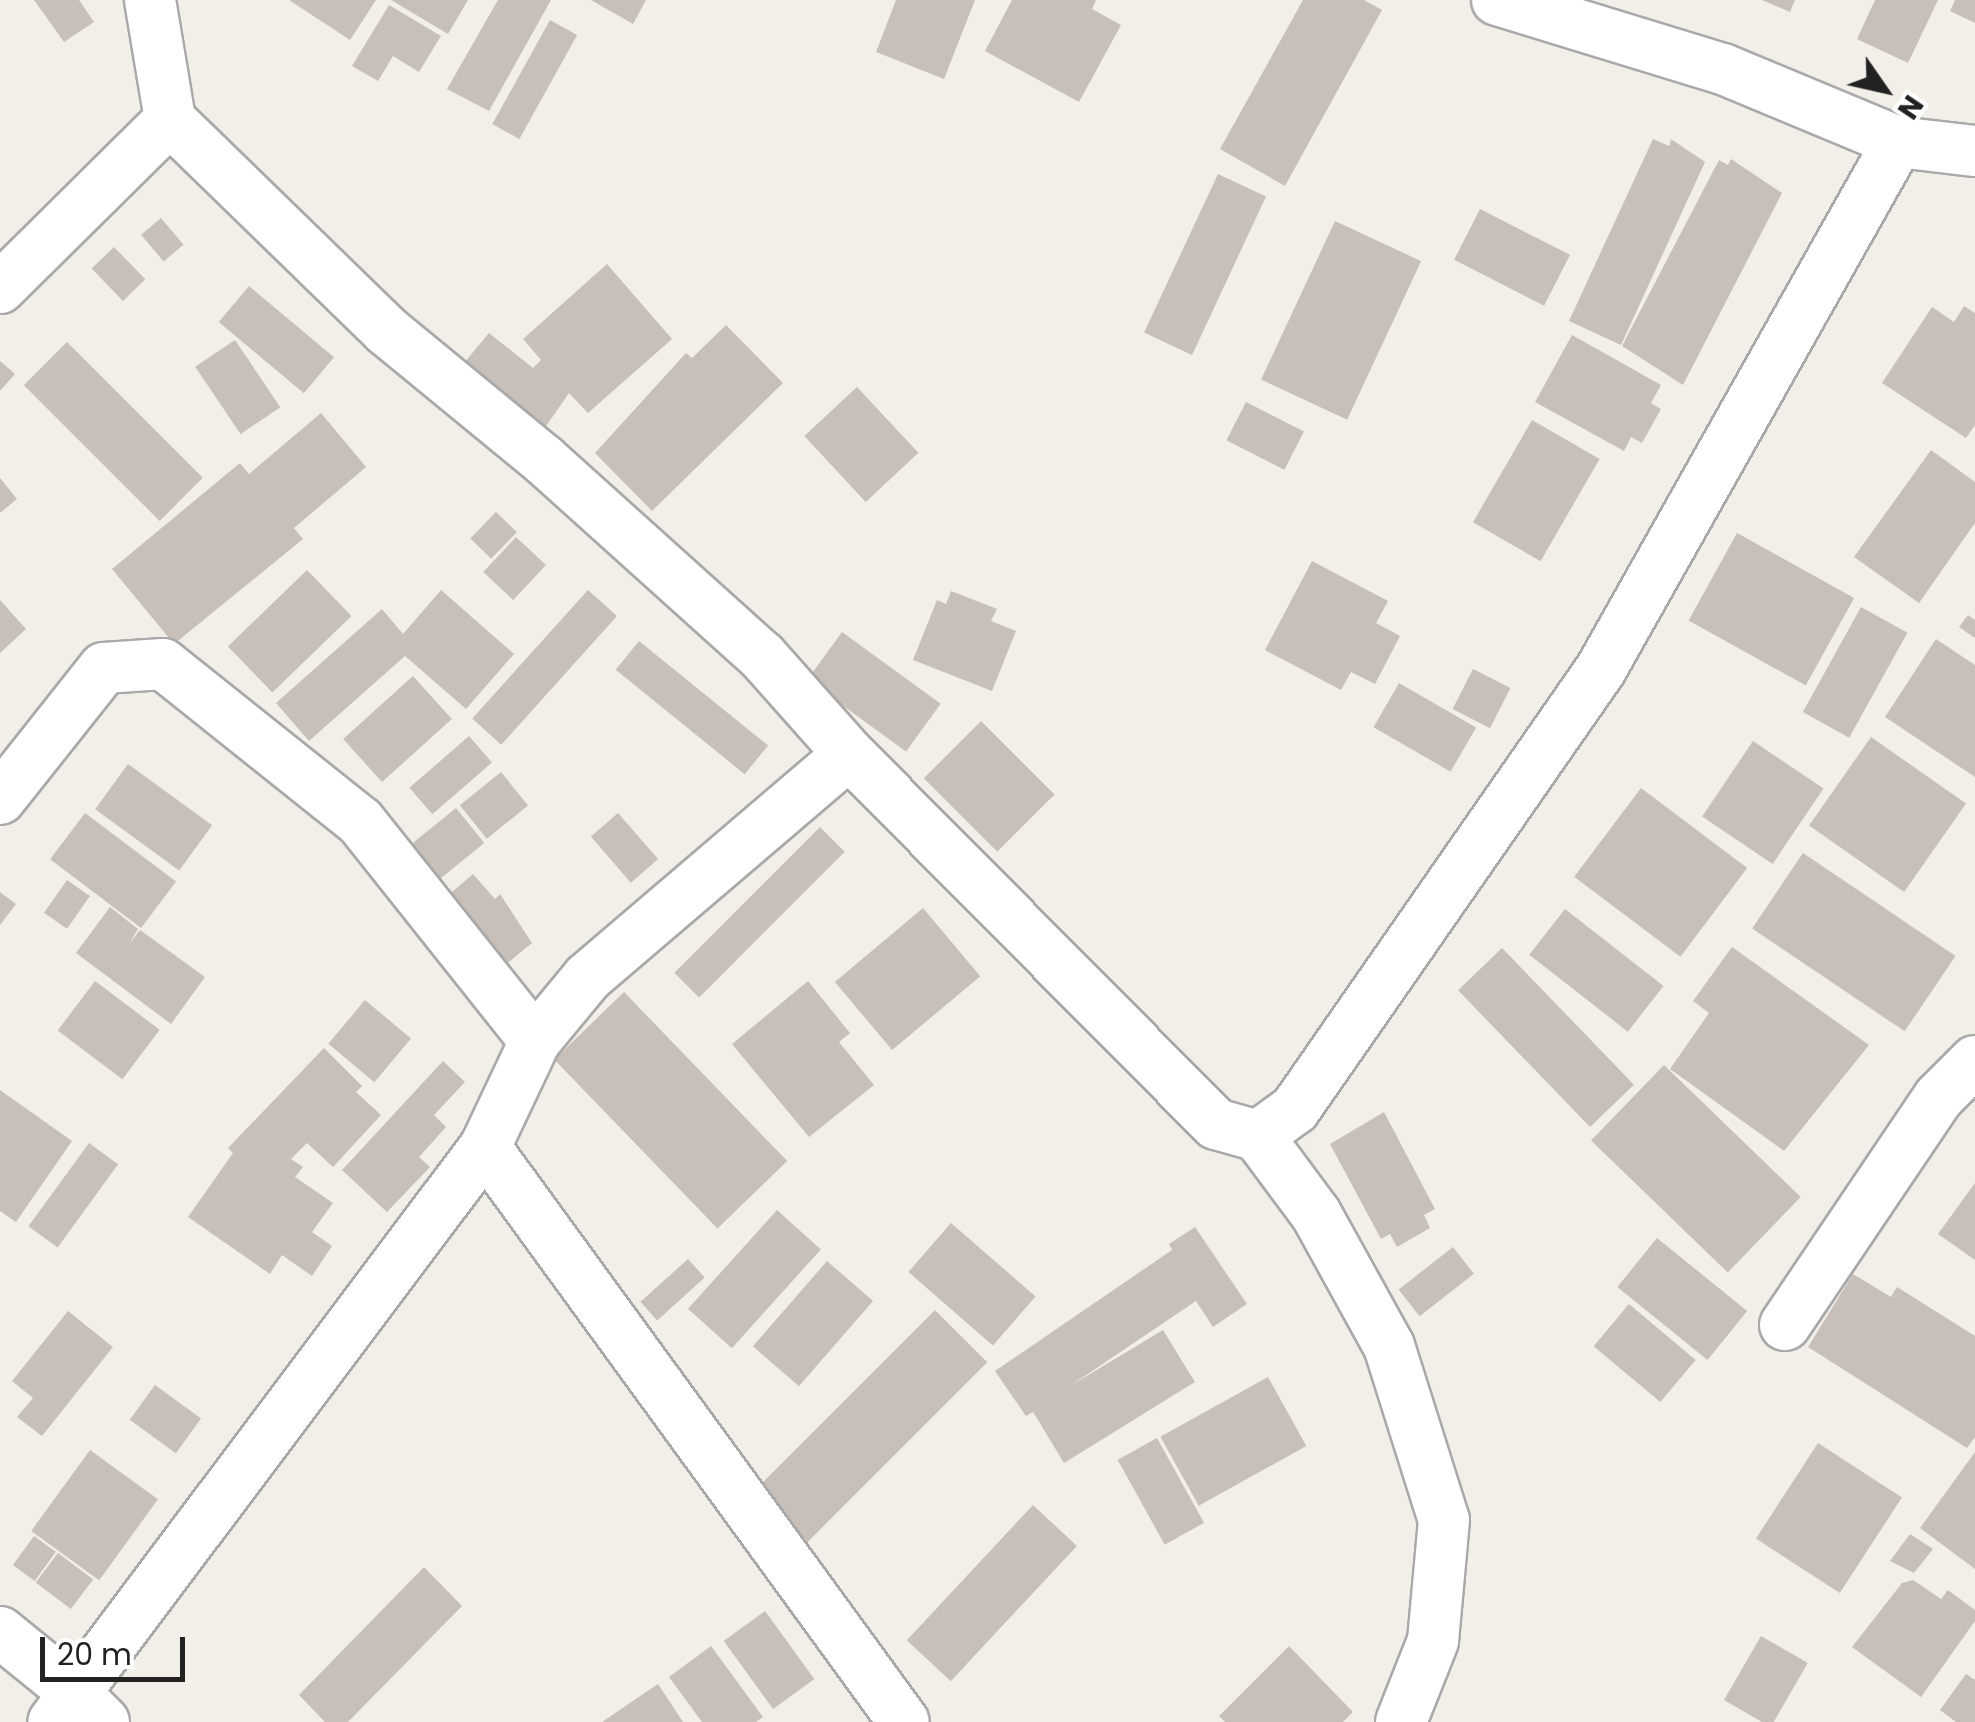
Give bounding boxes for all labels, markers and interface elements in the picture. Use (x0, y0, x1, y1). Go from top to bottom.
north arrow (1835, 40, 1935, 140)
text: N (1888, 87, 1932, 127)
scale bar (45, 1617, 190, 1679)
text: 20 m (57, 1633, 132, 1676)

